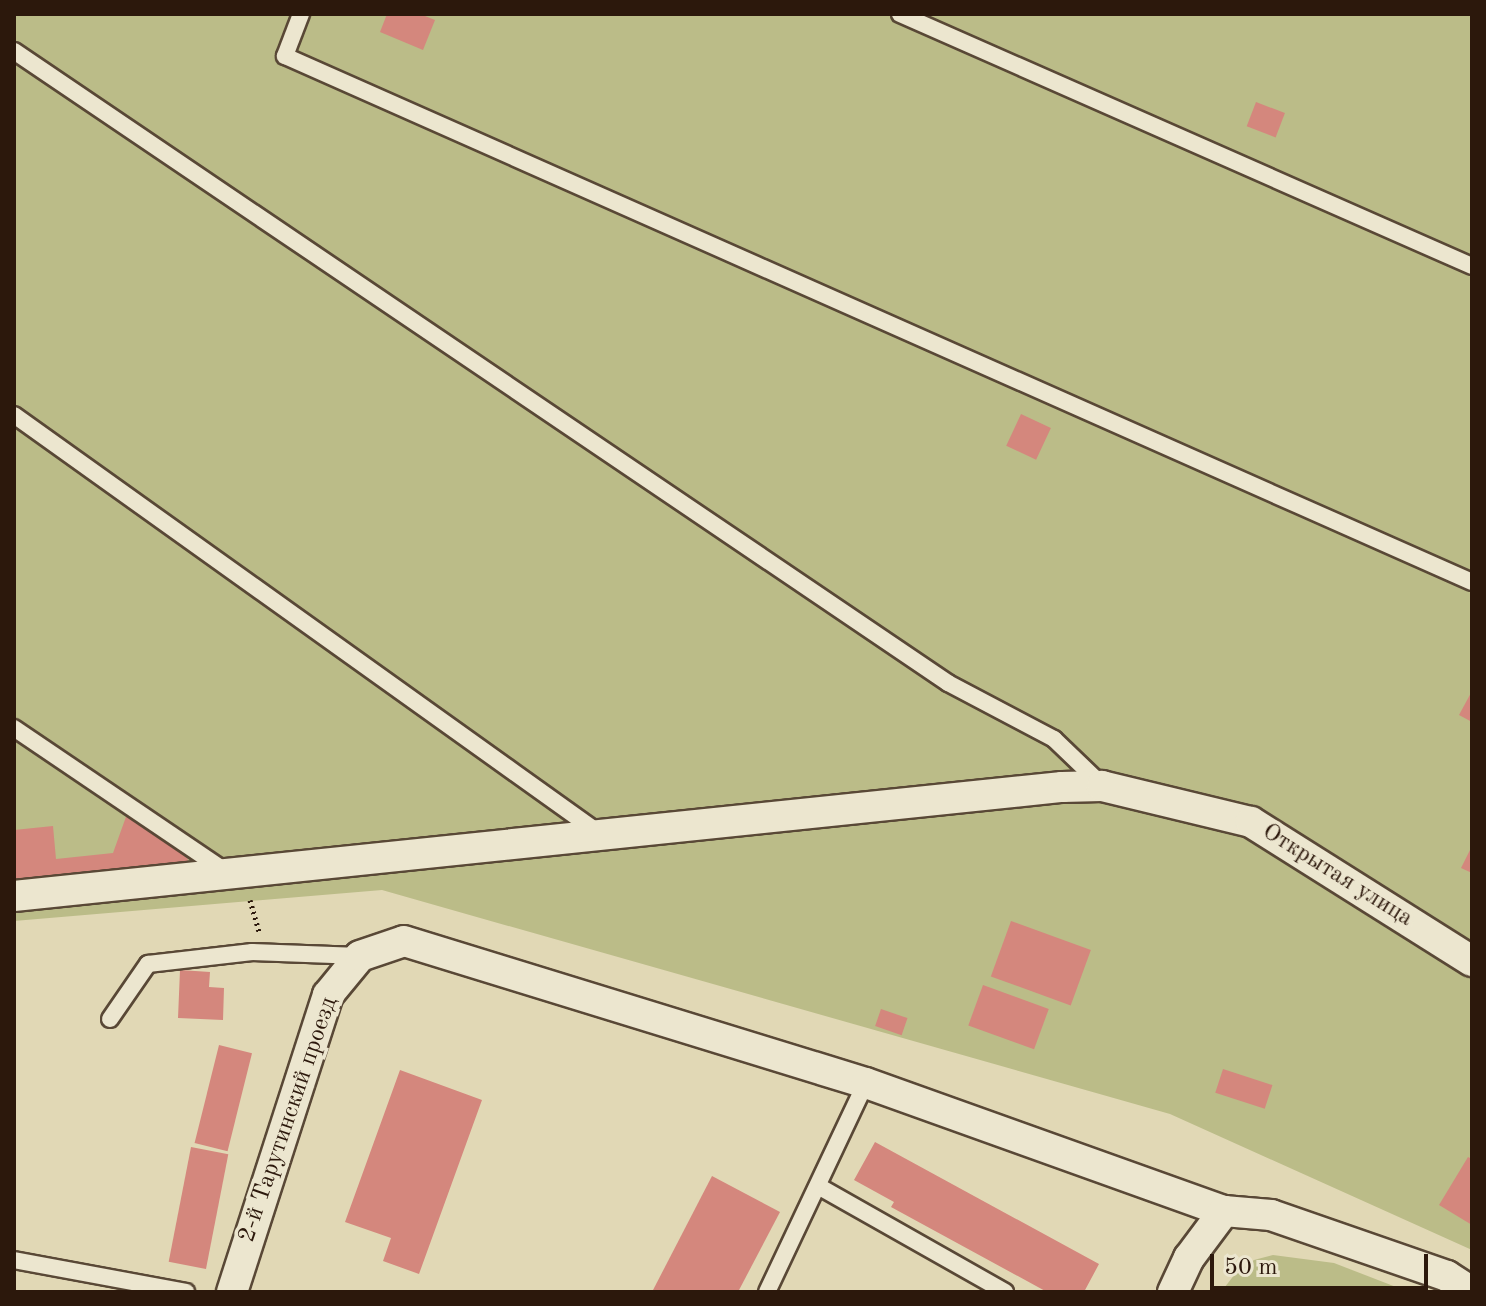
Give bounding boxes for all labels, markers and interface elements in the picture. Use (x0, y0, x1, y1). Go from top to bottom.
street label: Открытая улица (1256, 818, 1418, 934)
street label: 2-й Тарутинский проезд (233, 993, 345, 1247)
scale bar (1214, 1238, 1432, 1288)
text: 50 m (1224, 1256, 1278, 1280)

